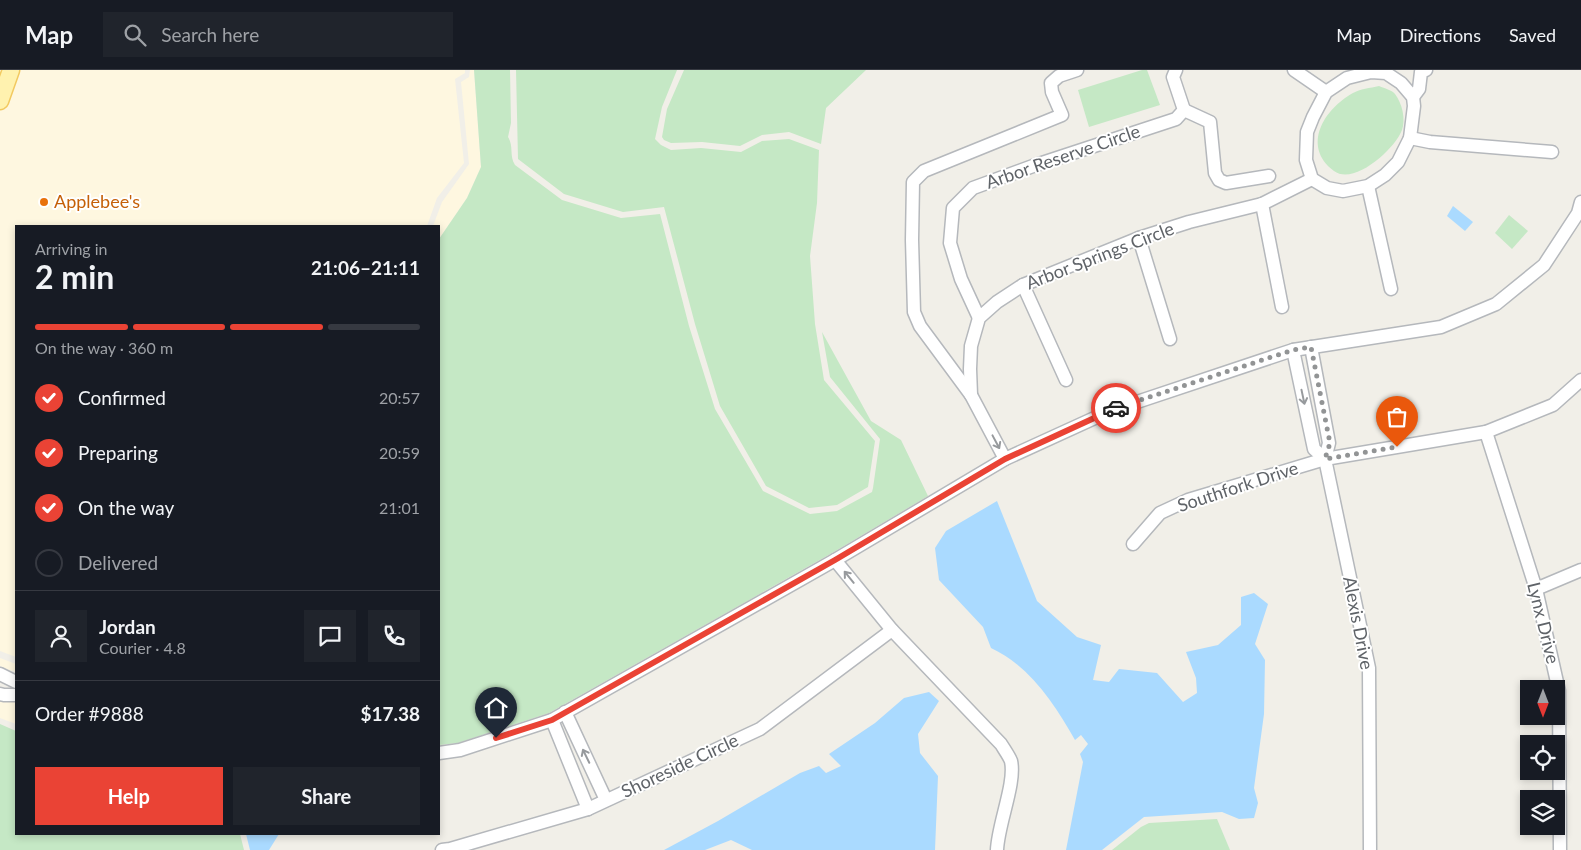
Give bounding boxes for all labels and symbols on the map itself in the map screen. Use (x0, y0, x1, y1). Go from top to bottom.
street label: Arbor Reserve Circle (983, 119, 1143, 193)
place label: Applebee's (54, 190, 140, 212)
marker: Applebee's (38, 196, 50, 208)
street label: Arbor Springs Circle (1022, 217, 1177, 293)
courier (1091, 383, 1141, 433)
one-way arrow (1299, 389, 1308, 405)
pin (1376, 396, 1418, 447)
one-way arrow (991, 434, 1001, 449)
street label: Southfork Drive (1174, 456, 1301, 516)
one-way arrow (844, 571, 855, 584)
street label: Alexis Drive (1339, 574, 1379, 671)
street label: Lynx Drive (1523, 580, 1565, 666)
north arrow (1520, 680, 1565, 725)
pin (475, 687, 517, 738)
street label: Shoreside Circle (617, 728, 742, 802)
one-way arrow (580, 749, 590, 764)

